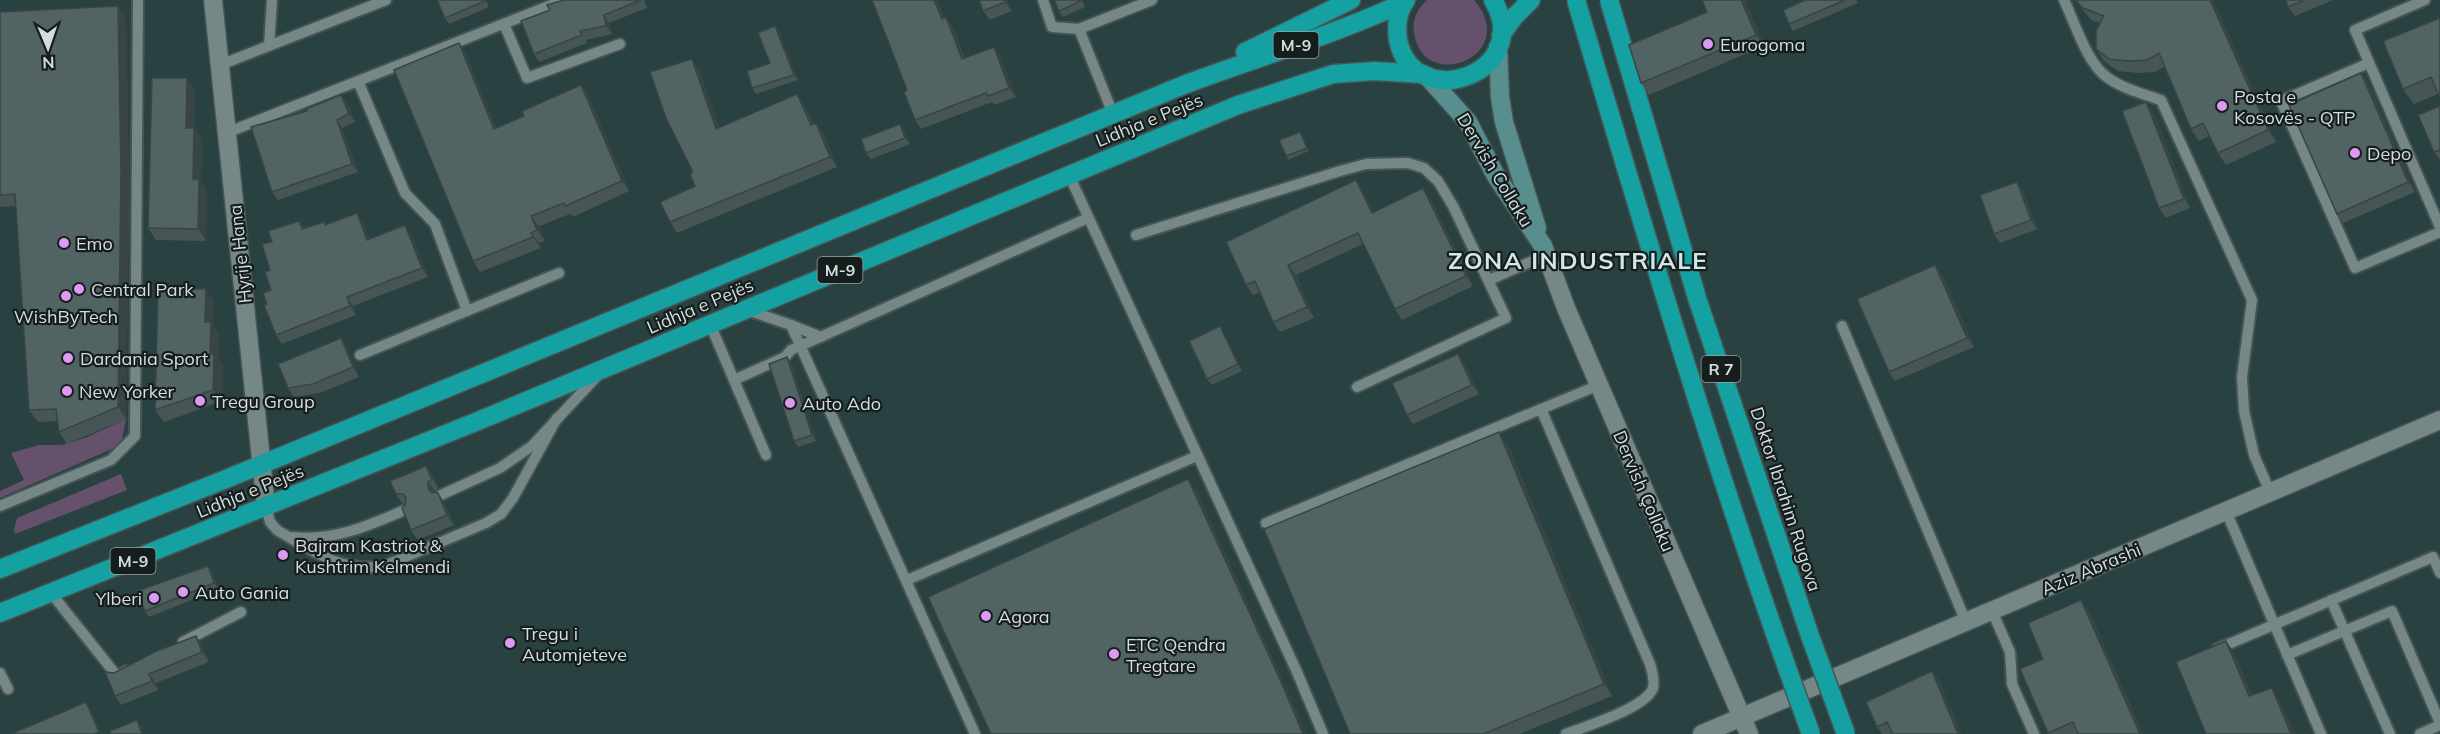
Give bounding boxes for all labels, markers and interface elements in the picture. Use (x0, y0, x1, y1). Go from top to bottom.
north arrow (18, 18, 78, 78)
road number: M-9 (1274, 32, 1318, 58)
place label: Eurogoma (1720, 33, 1805, 56)
marker: Eurogoma (1701, 37, 1715, 51)
text: N (42, 53, 55, 73)
place label: Posta e Kosovës - QTP (2234, 85, 2356, 129)
street label: Lidhja e Pejës (1092, 88, 1206, 152)
marker: Posta e Kosovës - QTP (2215, 99, 2229, 113)
street label: Dervish Collaku (1452, 109, 1538, 231)
place label: Depo (2367, 142, 2411, 165)
marker: Depo (2348, 146, 2362, 160)
street label: Hyrije Hana (223, 204, 257, 304)
place label: Emo (76, 232, 113, 255)
marker: Emo (57, 236, 71, 250)
district label: ZONA INDUSTRIALE (1448, 245, 1708, 275)
road number: M-9 (818, 257, 862, 283)
street label: Lidhja e Pejës (643, 273, 757, 339)
place label: Central Park (91, 278, 194, 301)
marker: Central Park (72, 282, 86, 296)
marker: WishByTech (59, 289, 73, 303)
place label: WishByTech (14, 305, 118, 328)
place label: Dardania Sport (80, 347, 208, 370)
marker: Dardania Sport (61, 351, 75, 365)
road number: R 7 (1702, 356, 1740, 382)
place label: New Yorker (79, 380, 175, 403)
marker: New Yorker (60, 384, 74, 398)
place label: Tregu Group (212, 390, 315, 413)
place label: Auto Ado (802, 392, 881, 415)
marker: Tregu Group (193, 394, 207, 408)
marker: Auto Ado (783, 396, 797, 410)
street label: Doktor Ibrahim Rugova (1745, 404, 1827, 594)
street label: Dervish Çollaku (1608, 427, 1680, 555)
street label: Lidhja e Pejës (193, 459, 307, 523)
place label: Bajram Kastriot & Kushtrim Kelmendi (295, 534, 450, 578)
street label: Aziz Abrashi (2038, 538, 2144, 600)
road number: M-9 (110, 548, 156, 574)
marker: Bajram Kastriot & Kushtrim Kelmendi (276, 548, 290, 562)
place label: Auto Gania (195, 581, 289, 604)
marker: Auto Gania (176, 585, 190, 599)
place label: Ylberi (94, 587, 142, 610)
marker: Ylberi (147, 591, 161, 605)
place label: Agora (998, 605, 1050, 628)
marker: Agora (979, 609, 993, 623)
place label: Tregu i Automjeteve (522, 622, 627, 666)
place label: ETC Qendra Tregtare (1126, 633, 1226, 677)
marker: Tregu i Automjeteve (503, 636, 517, 650)
marker: ETC Qendra Tregtare (1107, 647, 1121, 661)

